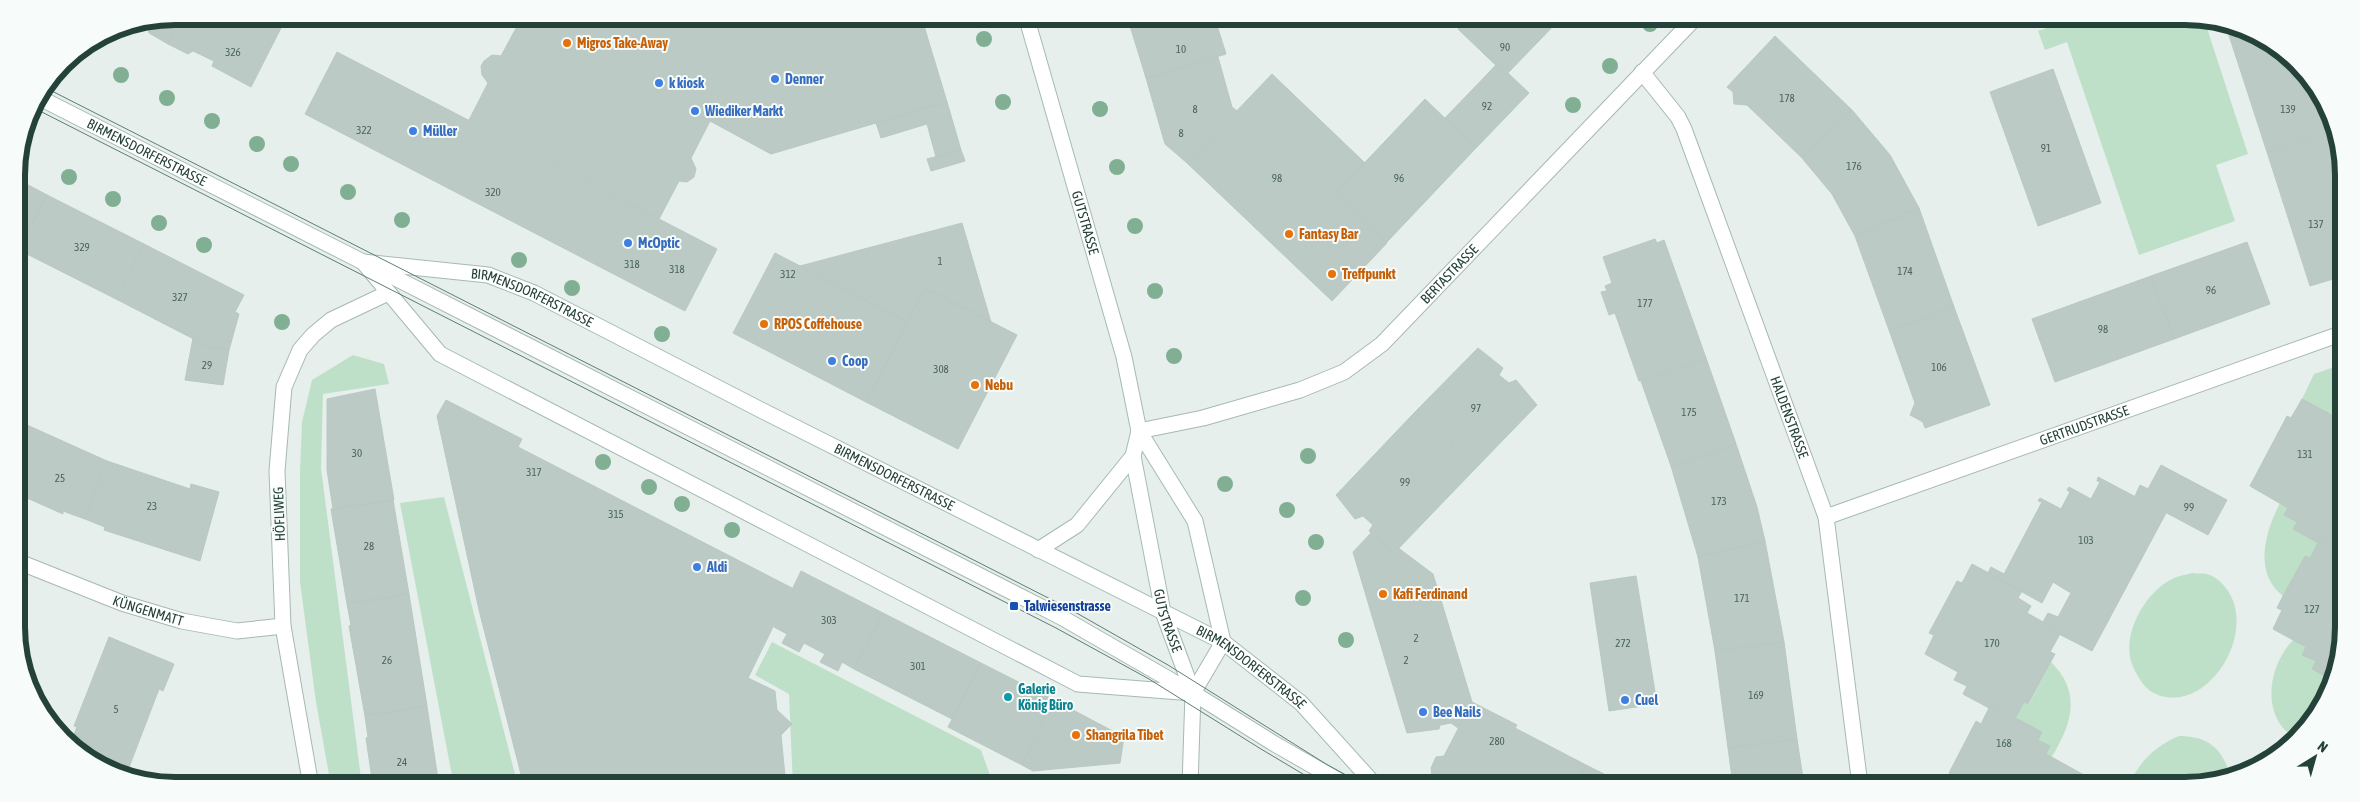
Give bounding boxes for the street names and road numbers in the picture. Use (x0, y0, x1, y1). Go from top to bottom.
street label: BIRMENSDORFERSTRASSE (84, 115, 209, 189)
street label: GUTSTRASSE (1069, 189, 1102, 256)
street label: BERTASTRASSE (1417, 241, 1481, 307)
street label: BIRMENSDORFERSTRASSE (470, 265, 596, 330)
street label: HALDENSTRASSE (1767, 374, 1812, 461)
street label: GERTRUDSTRASSE (2037, 402, 2131, 448)
street label: BIRMENSDORFERSTRASSE (832, 440, 957, 514)
street label: HÖFLIWEG (270, 486, 288, 542)
street label: GUTSTRASSE (1151, 588, 1185, 654)
street label: KÜNGENMATT (110, 592, 185, 629)
street label: BIRMENSDORFERSTRASSE (1194, 622, 1310, 711)

